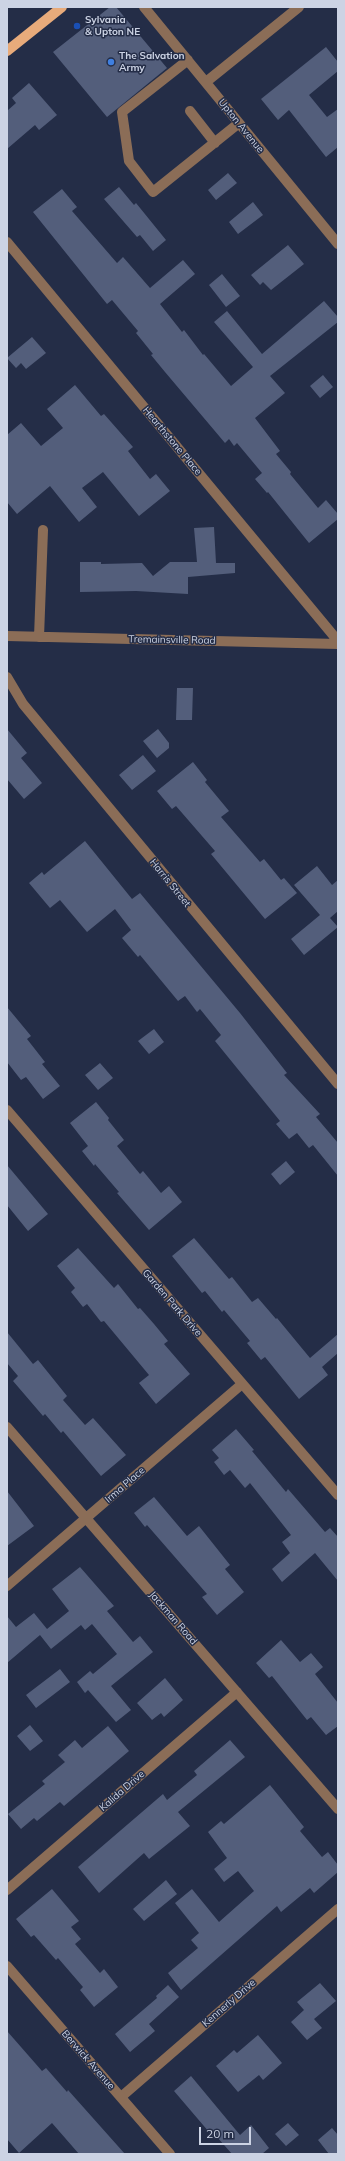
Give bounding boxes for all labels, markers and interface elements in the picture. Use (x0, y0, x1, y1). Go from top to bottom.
place label: Sylvania & Upton NE (85, 14, 140, 38)
marker: Sylvania & Upton NE (72, 21, 82, 31)
place label: The Salvation Army (119, 50, 185, 74)
marker: The Salvation Army (106, 57, 116, 67)
street label: Upton Avenue (216, 97, 266, 155)
street label: Hearthstone Place (140, 404, 204, 478)
street label: Tremainsville Road (128, 633, 216, 647)
street label: Harris Street (147, 856, 193, 910)
street label: Garden Park Drive (140, 1267, 204, 1339)
street label: Irma Place (103, 1464, 147, 1506)
street label: Jackman Road (146, 1589, 200, 1647)
street label: Kalida Drive (97, 1768, 147, 1814)
street label: Kennerly Drive (200, 1977, 258, 2029)
street label: Berwick Avenue (59, 2028, 117, 2092)
scale bar (201, 2119, 253, 2145)
text: 20 m (206, 2126, 234, 2141)

